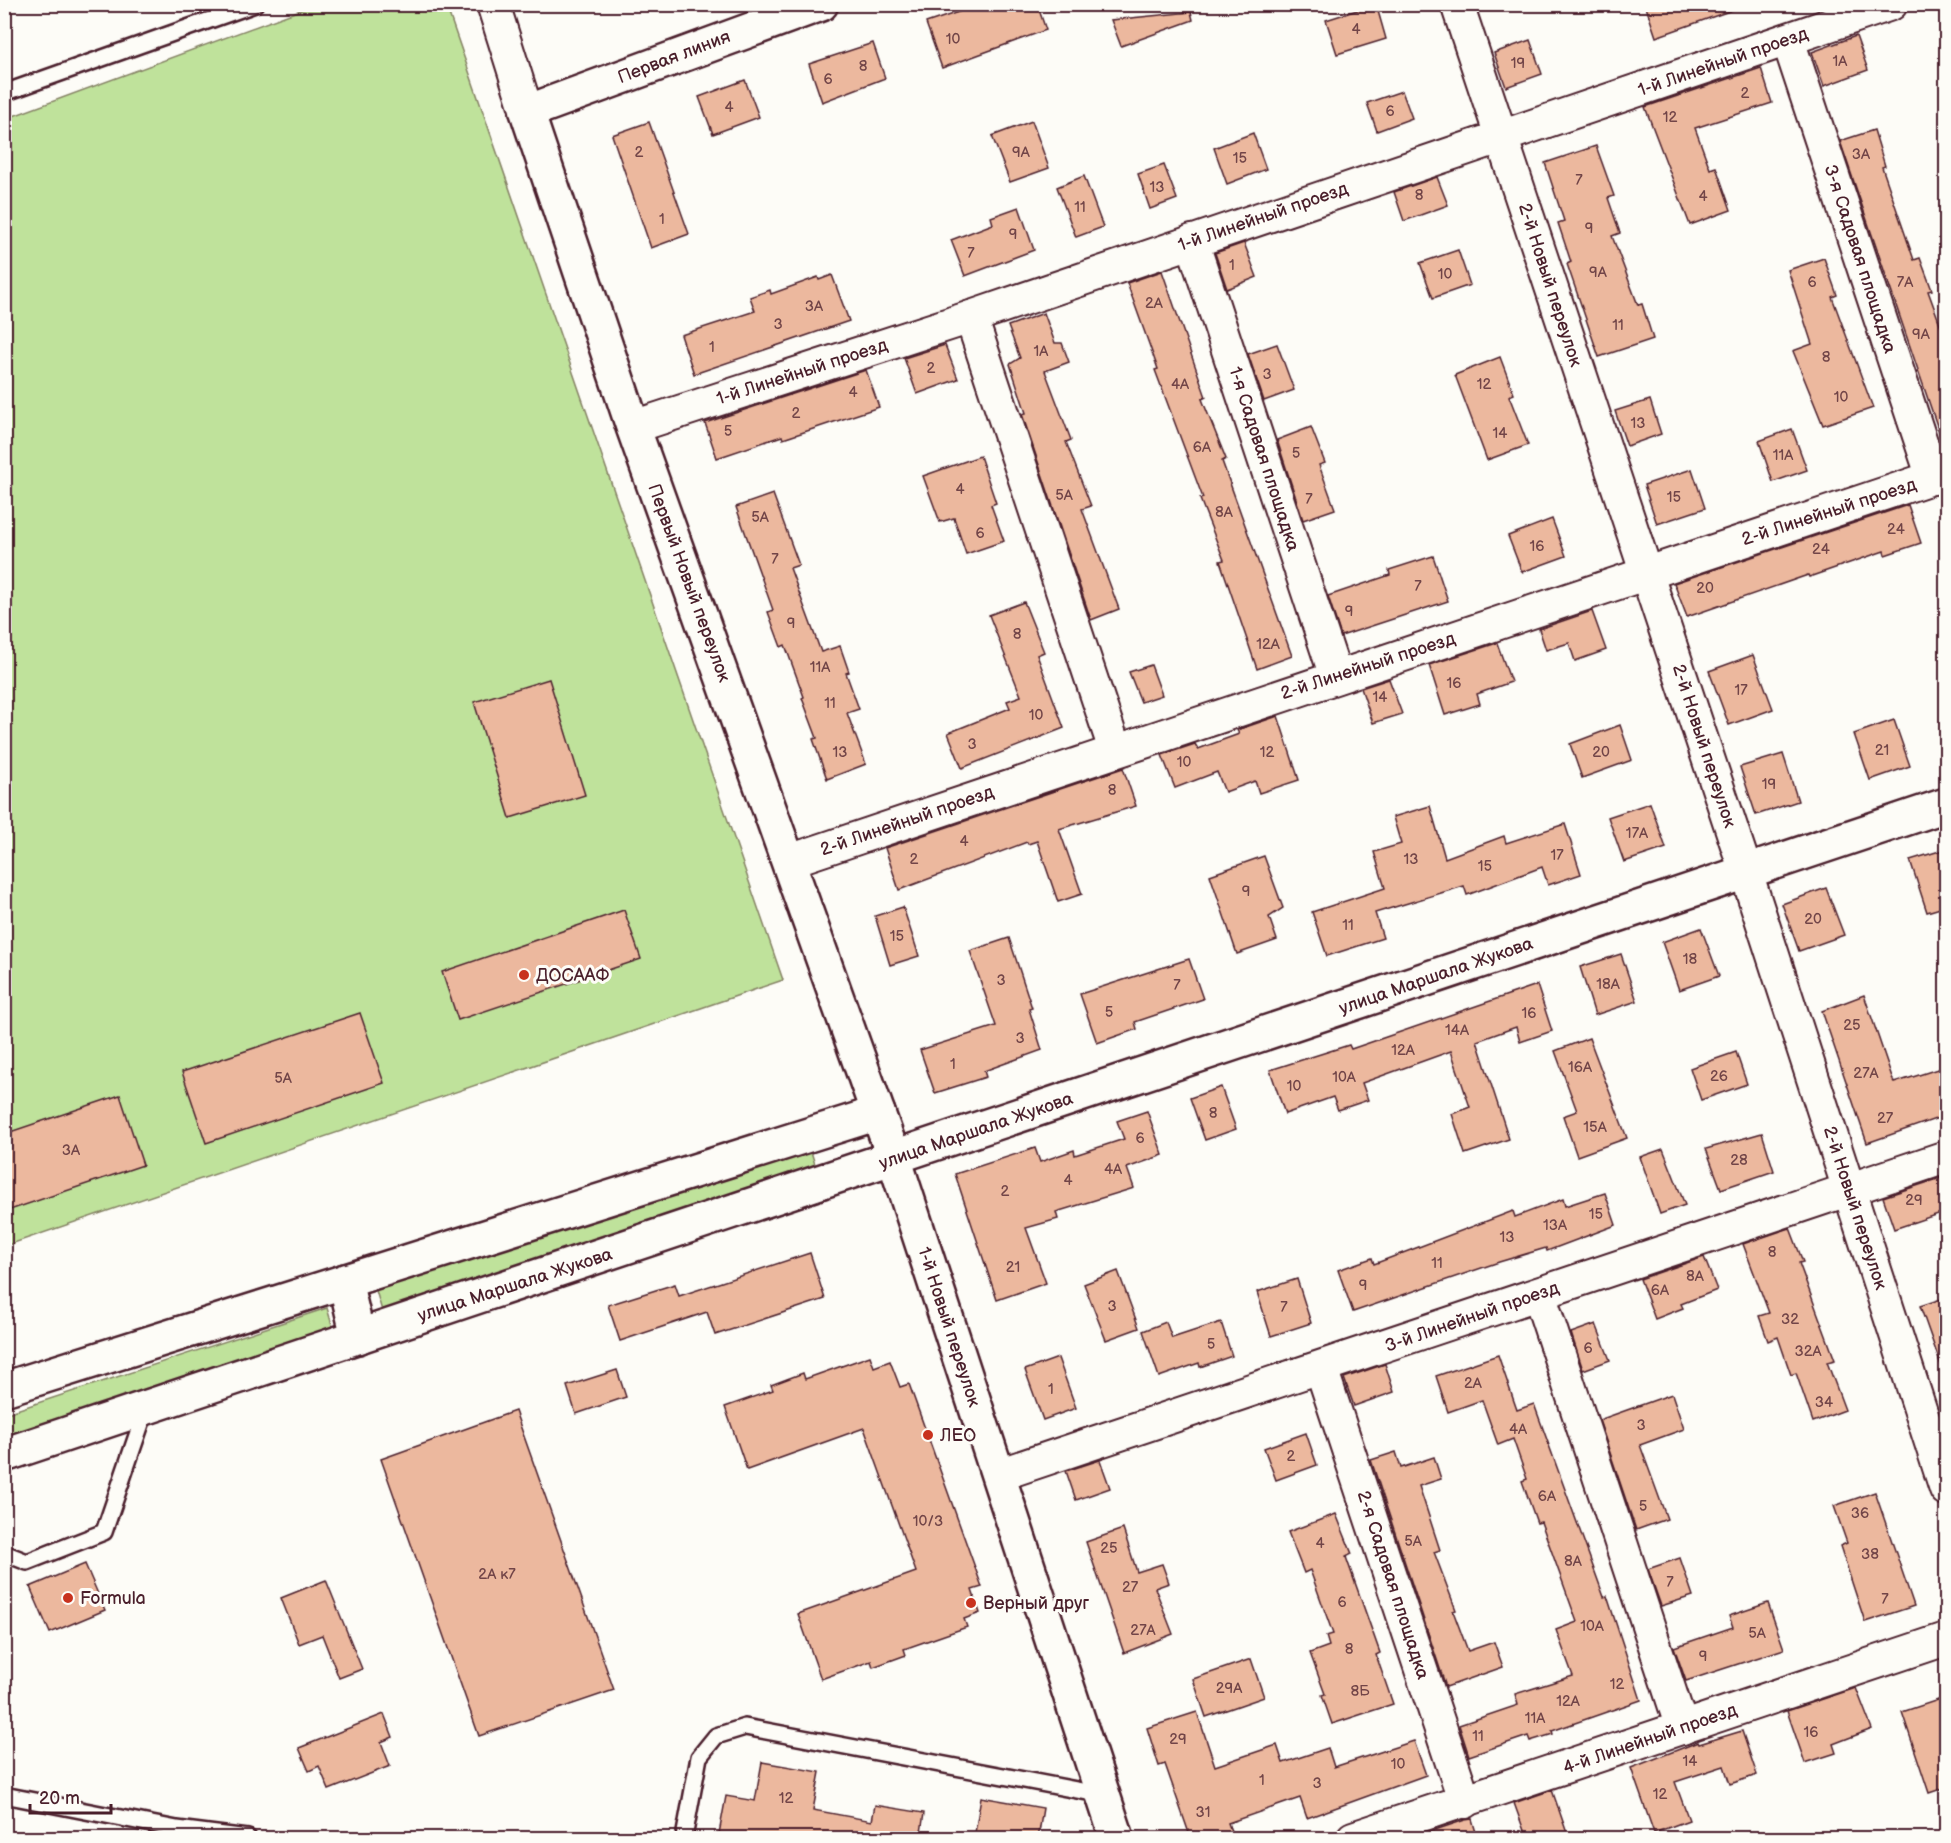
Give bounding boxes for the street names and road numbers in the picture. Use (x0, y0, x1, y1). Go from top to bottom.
street label: 1-й Линейный проезд (1635, 23, 1811, 101)
street label: Первая линия (615, 26, 733, 88)
street label: 3-я Садовая площадка (1820, 162, 1901, 356)
street label: 1-й Линейный проезд (1175, 178, 1351, 256)
street label: 2-й Новый переулок (1514, 201, 1586, 370)
street label: 1-й Линейный проезд (714, 334, 890, 410)
street label: 1-я Садовая площадка (1224, 364, 1304, 554)
street label: 2-й Линейный проезд (1739, 474, 1919, 550)
street label: Первый Новый переулок (643, 481, 735, 685)
street label: 2-й Линейный проезд (1278, 628, 1458, 704)
street label: 2-й Новый переулок (1668, 662, 1740, 831)
street label: 2-й Линейный проезд (817, 781, 997, 861)
street label: улица Маршала Жукова (1336, 933, 1536, 1019)
street label: улица Маршала Жукова (876, 1088, 1076, 1174)
street label: 2-й Новый переулок (1819, 1124, 1891, 1293)
street label: улица Маршала Жукова (415, 1243, 615, 1326)
street label: 1-й Новый переулок (913, 1244, 985, 1410)
street label: 3-й Линейный проезд (1382, 1277, 1562, 1357)
street label: 2-я Cадовая площадка (1353, 1488, 1434, 1682)
street label: 4-й Линейный проезд (1560, 1699, 1740, 1779)

